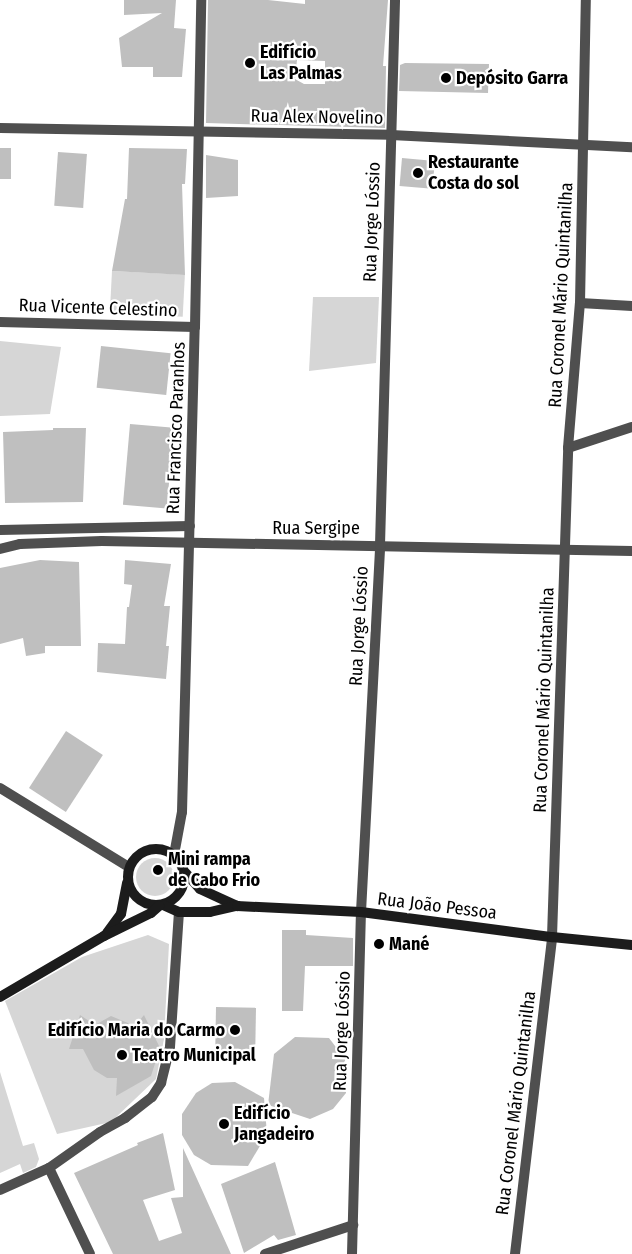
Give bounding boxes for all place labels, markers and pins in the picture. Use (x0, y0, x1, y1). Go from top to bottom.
place label: Edifício Las Palmas (260, 42, 342, 84)
marker: Edifício Las Palmas (244, 57, 256, 69)
place label: Depósito Garra (456, 67, 568, 89)
marker: Depósito Garra (440, 72, 452, 84)
place label: Restaurante Costa do sol (428, 152, 519, 194)
marker: Restaurante Costa do sol (412, 167, 424, 179)
place label: Mini rampa de Cabo Frio (168, 849, 260, 892)
marker: Mini rampa de Cabo Frio (152, 864, 164, 876)
place label: Mané (389, 933, 429, 955)
marker: Mané (373, 938, 385, 950)
place label: Edifício Maria do Carmo (48, 1019, 225, 1041)
marker: Edifício Maria do Carmo (229, 1024, 241, 1036)
place label: Teatro Municipal (132, 1044, 256, 1066)
marker: Teatro Municipal (116, 1049, 128, 1061)
place label: Edifício Jangadeiro (234, 1103, 314, 1146)
marker: Edifício Jangadeiro (218, 1118, 230, 1130)

